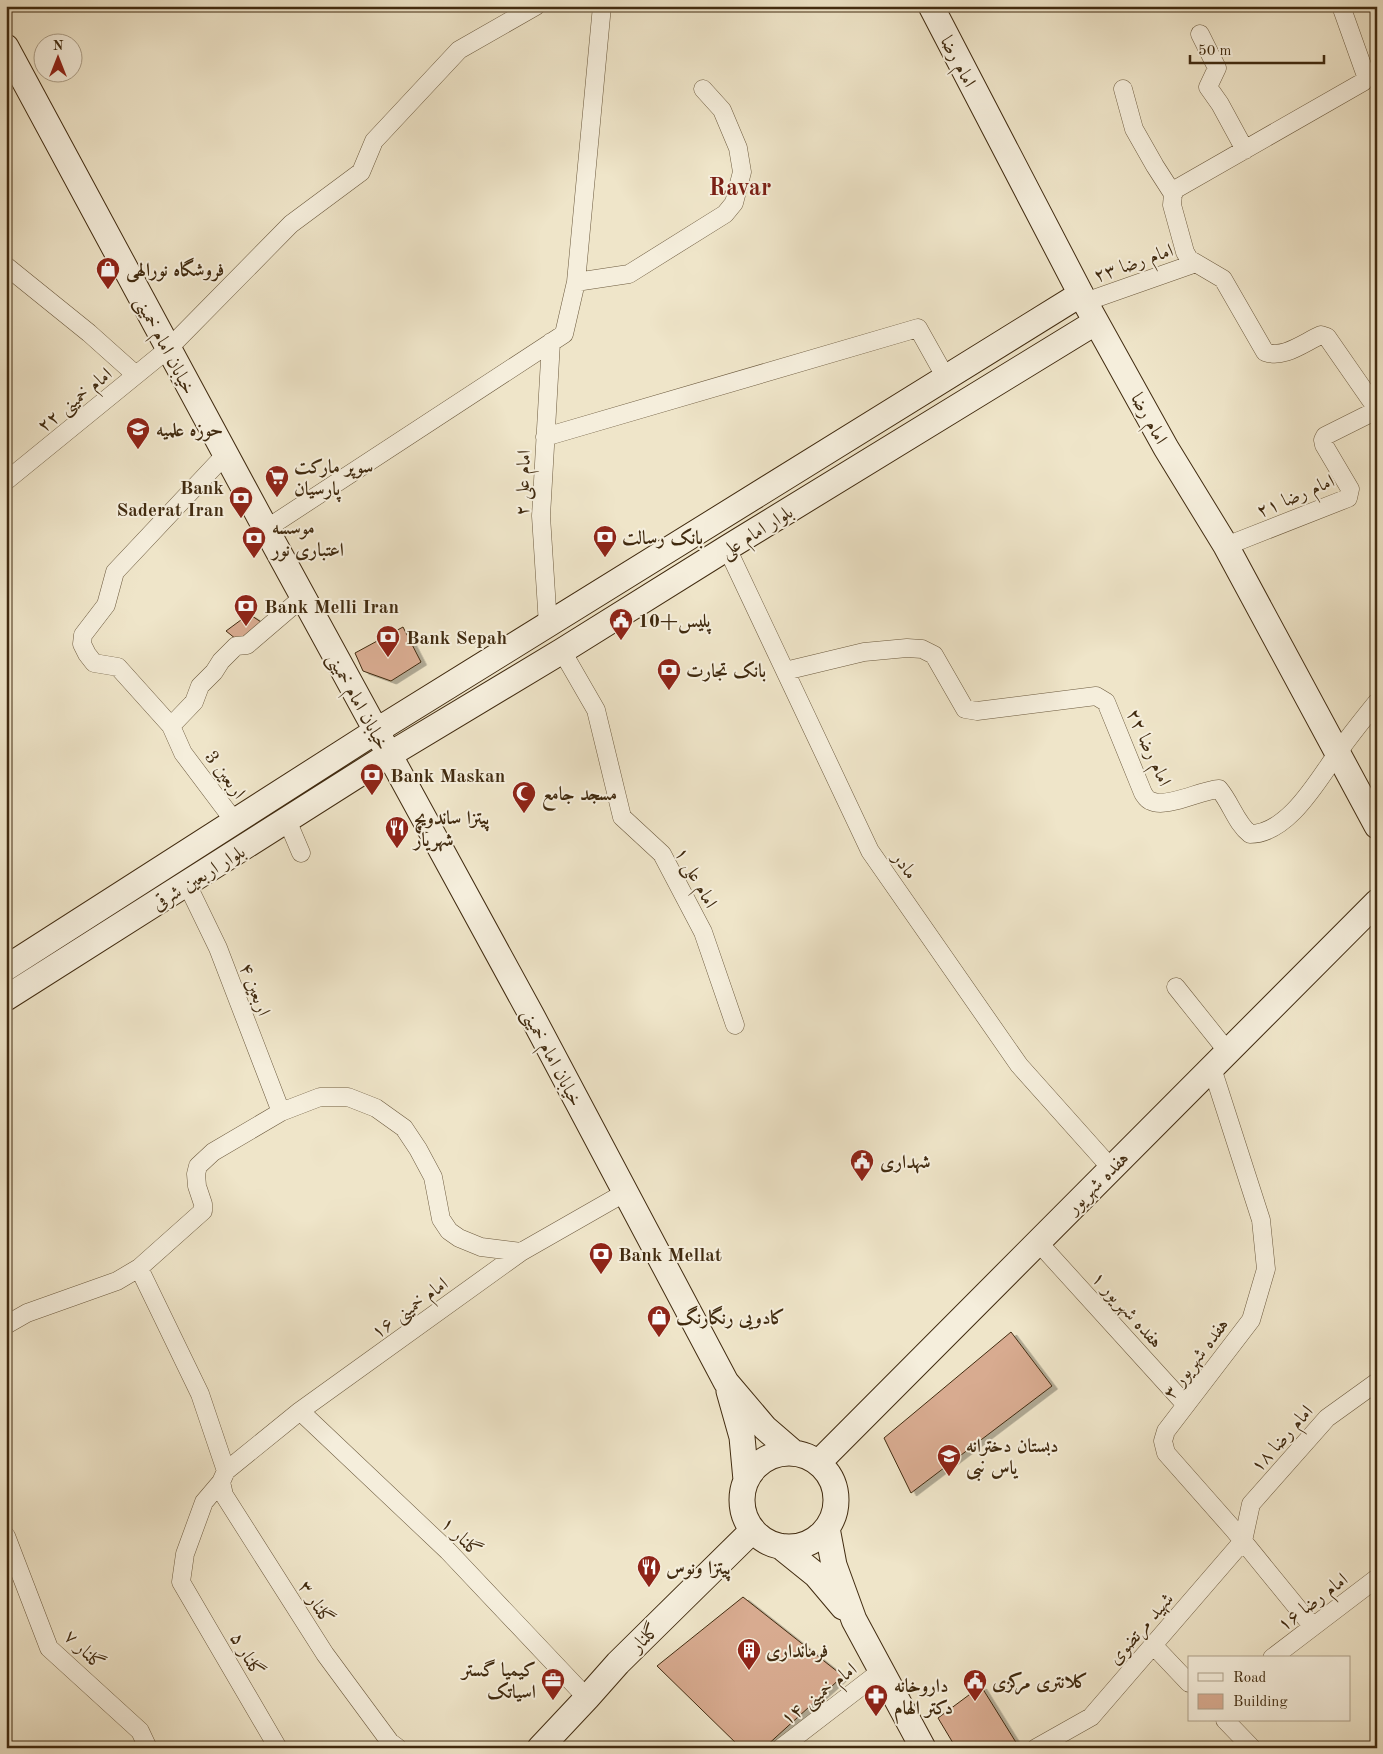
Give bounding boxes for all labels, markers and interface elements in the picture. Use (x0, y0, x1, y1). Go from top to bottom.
north arrow (32, 32, 82, 82)
scale bar (1190, 32, 1324, 64)
street label: امام رضا (931, 33, 978, 93)
text: N (53, 39, 64, 53)
text: 50 m (1198, 44, 1232, 59)
district label: Ravar (709, 177, 771, 201)
street label: امام رضا ۲۳ (1092, 242, 1178, 292)
shop icon: فروشگاه نورالهی (95, 256, 121, 290)
place label: فروشگاه نورالهی (126, 257, 224, 283)
street label: خیابان امام خمینی (126, 294, 197, 401)
street label: امام خمینی ۲۲ (35, 365, 120, 440)
street label: امام رضا (1122, 391, 1169, 450)
school or university icon: حوزه علمیه (125, 416, 151, 450)
place label: حوزه علمیه (156, 422, 223, 442)
street label: امام علی ۲ (514, 450, 540, 517)
place label: سوپر مارکت پارسیان (294, 458, 373, 503)
supermarket icon: سوپر مارکت پارسیان (264, 464, 290, 498)
street label: امام رضا ۲۱ (1254, 472, 1340, 527)
place label: Bank Saderat Iran (116, 480, 224, 521)
bank icon: Bank Saderat Iran (228, 485, 254, 519)
street label: بلوار امام علی (718, 504, 799, 567)
place label: موسسه اعتباری نور (270, 520, 344, 562)
bank icon: بانک رسالت (592, 524, 618, 558)
bank icon: موسسه اعتباری نور (241, 525, 267, 559)
place label: بانک رسالت (622, 527, 704, 549)
bank icon: Bank Melli Iran (233, 593, 259, 627)
place label: Bank Melli Iran (264, 599, 399, 618)
public building icon: پلیس+10 (608, 607, 634, 641)
place label: پلیس+10 (638, 613, 712, 635)
bank icon: Bank Sepah (375, 624, 401, 658)
place label: Bank Sepah (406, 630, 507, 649)
street label: خیابان امام خمینی (318, 651, 391, 756)
bank icon: بانک تجارت (656, 657, 682, 691)
place label: بانک تجارت (686, 660, 767, 682)
street label: امام رضا ۲۲ (1118, 706, 1173, 792)
street label: اربعین 3 (200, 748, 248, 803)
bank icon: Bank Maskan (359, 762, 385, 796)
place label: Bank Maskan (390, 768, 505, 787)
mosque icon: مسجد جامع (511, 780, 537, 814)
place label: مسجد جامع (542, 785, 617, 811)
place label: پیتزا ساندویچ شهریار (412, 809, 490, 852)
restaurant icon: پیتزا ساندویچ شهریار (384, 815, 410, 849)
street label: بلوار اربعین شرقی (149, 842, 250, 916)
street label: امام علی ۱ (666, 845, 719, 914)
street label: مادر (887, 848, 920, 883)
street label: اربعین ۴ (235, 961, 272, 1019)
street label: خیابان امام خمینی (513, 1006, 584, 1113)
public building icon: شهداری (849, 1148, 875, 1182)
street label: هفده شهریور (1063, 1149, 1134, 1221)
place label: شهداری (880, 1154, 930, 1174)
bank icon: Bank Mellat (588, 1241, 614, 1275)
place label: Bank Mellat (618, 1247, 722, 1266)
street label: هفده شهریور ۱ (1086, 1269, 1165, 1353)
street label: امام خمینی ۱۶ (369, 1275, 455, 1347)
shop icon: کادویی رنگارنگ (646, 1304, 672, 1338)
place label: کادویی رنگارنگ (676, 1305, 785, 1330)
street label: هفده شهریور ۳ (1161, 1316, 1234, 1404)
street label: امام رضا ۱۸ (1248, 1403, 1321, 1480)
place label: دبستان دخترانه یاس نبی (966, 1437, 1059, 1482)
school or university icon: دبستان دخترانه یاس نبی (936, 1443, 962, 1477)
street label: گلنار ۱ (437, 1511, 487, 1561)
restaurant icon: پیتزا ونوس (636, 1554, 662, 1588)
place label: پیتزا ونوس (666, 1560, 731, 1582)
street label: امام رضا ۱۶ (1275, 1571, 1355, 1639)
street label: گلنار ۳ (294, 1576, 339, 1629)
street label: شهید مرتضوی (1106, 1590, 1179, 1670)
street label: گلنار (624, 1618, 664, 1658)
street label: گلنار ۷ (60, 1624, 110, 1674)
street label: گلنار ۵ (226, 1628, 269, 1681)
building icon: فرمانداری (736, 1637, 762, 1671)
place label: فرمانداری (766, 1642, 828, 1663)
legend (1188, 1656, 1350, 1722)
place label: کیمیا گستر اسیاتک (460, 1659, 536, 1703)
street label: امام خمینی ۱۴ (778, 1660, 864, 1734)
office icon: کیمیا گستر اسیاتک (540, 1667, 566, 1701)
public building icon: کلانتری مرکزی (962, 1668, 988, 1702)
place label: کلانتری مرکزی (992, 1671, 1088, 1695)
text: Road (1233, 1671, 1267, 1686)
place label: داروخانه دکتر الهام (894, 1677, 953, 1725)
pharmacy icon: داروخانه دکتر الهام (863, 1683, 889, 1717)
text: Building (1233, 1695, 1288, 1710)

